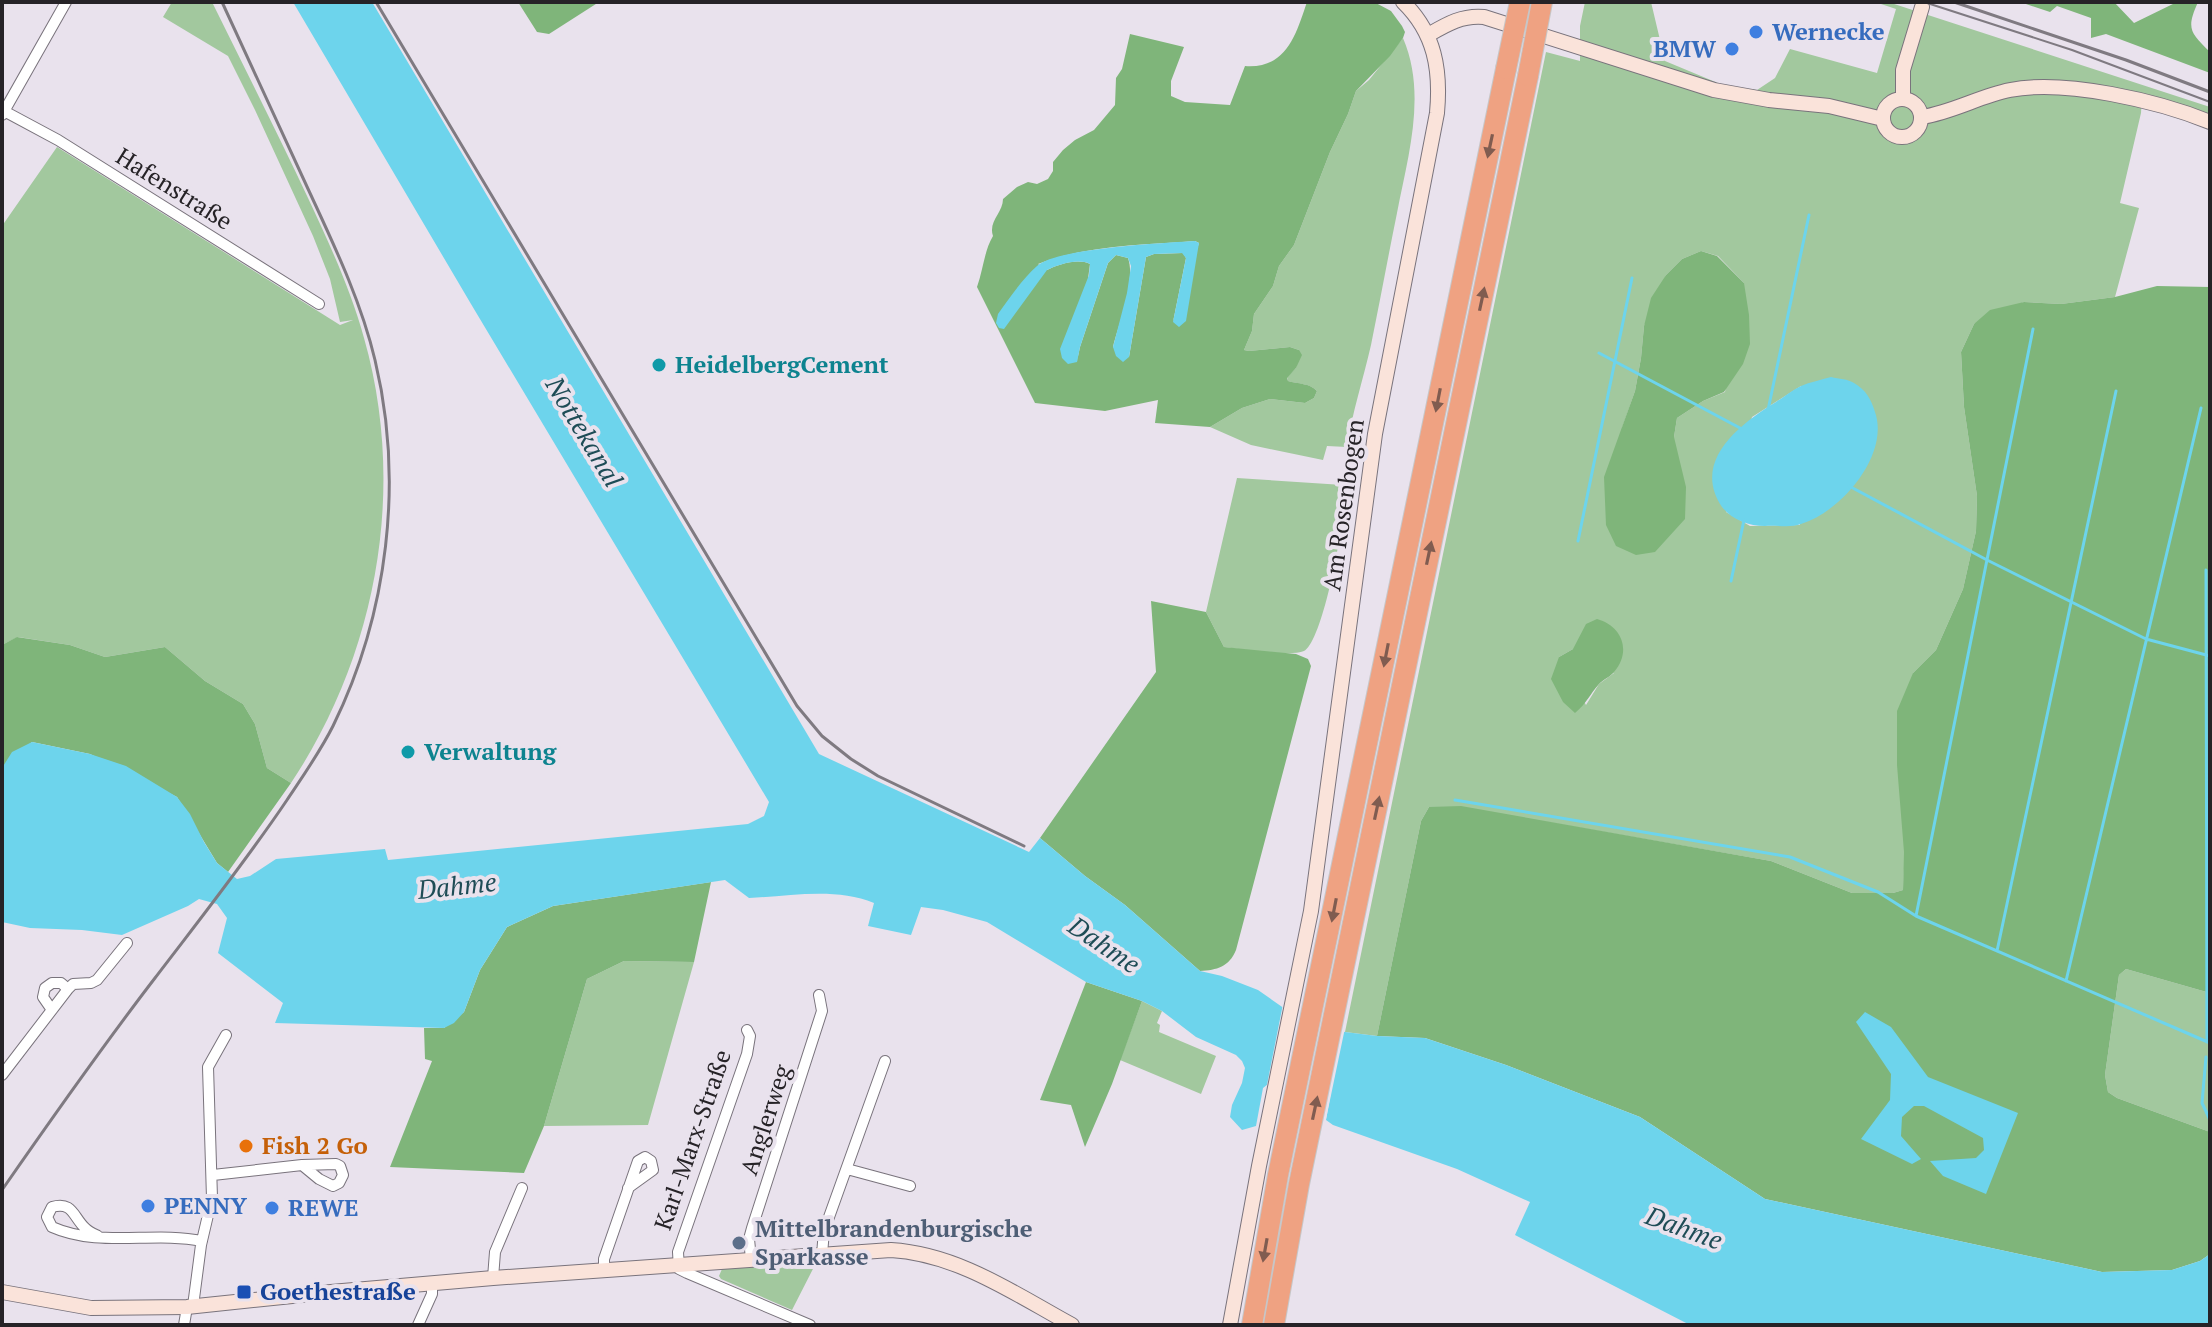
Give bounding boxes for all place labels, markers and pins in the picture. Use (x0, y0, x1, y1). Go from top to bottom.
place label: Wernecke (1772, 15, 1885, 47)
marker: Wernecke (1747, 23, 1765, 41)
place label: BMW (1653, 32, 1716, 64)
marker: BMW (1723, 40, 1741, 58)
place label: HeidelbergCement (675, 348, 889, 380)
marker: HeidelbergCement (650, 356, 668, 374)
place label: Verwaltung (424, 735, 557, 767)
marker: Verwaltung (399, 743, 417, 761)
place label: Fish 2 Go (262, 1129, 368, 1161)
marker: Fish 2 Go (237, 1137, 255, 1155)
place label: PENNY (164, 1189, 247, 1221)
place label: REWE (288, 1191, 359, 1223)
marker: PENNY (139, 1197, 157, 1215)
marker: REWE (263, 1199, 281, 1217)
place label: Mittelbrandenburgische Sparkasse (755, 1212, 1033, 1272)
marker: Mittelbrandenburgische Sparkasse (730, 1234, 748, 1252)
place label: Goethestraße (260, 1275, 416, 1307)
marker: Goethestraße (235, 1283, 253, 1301)

